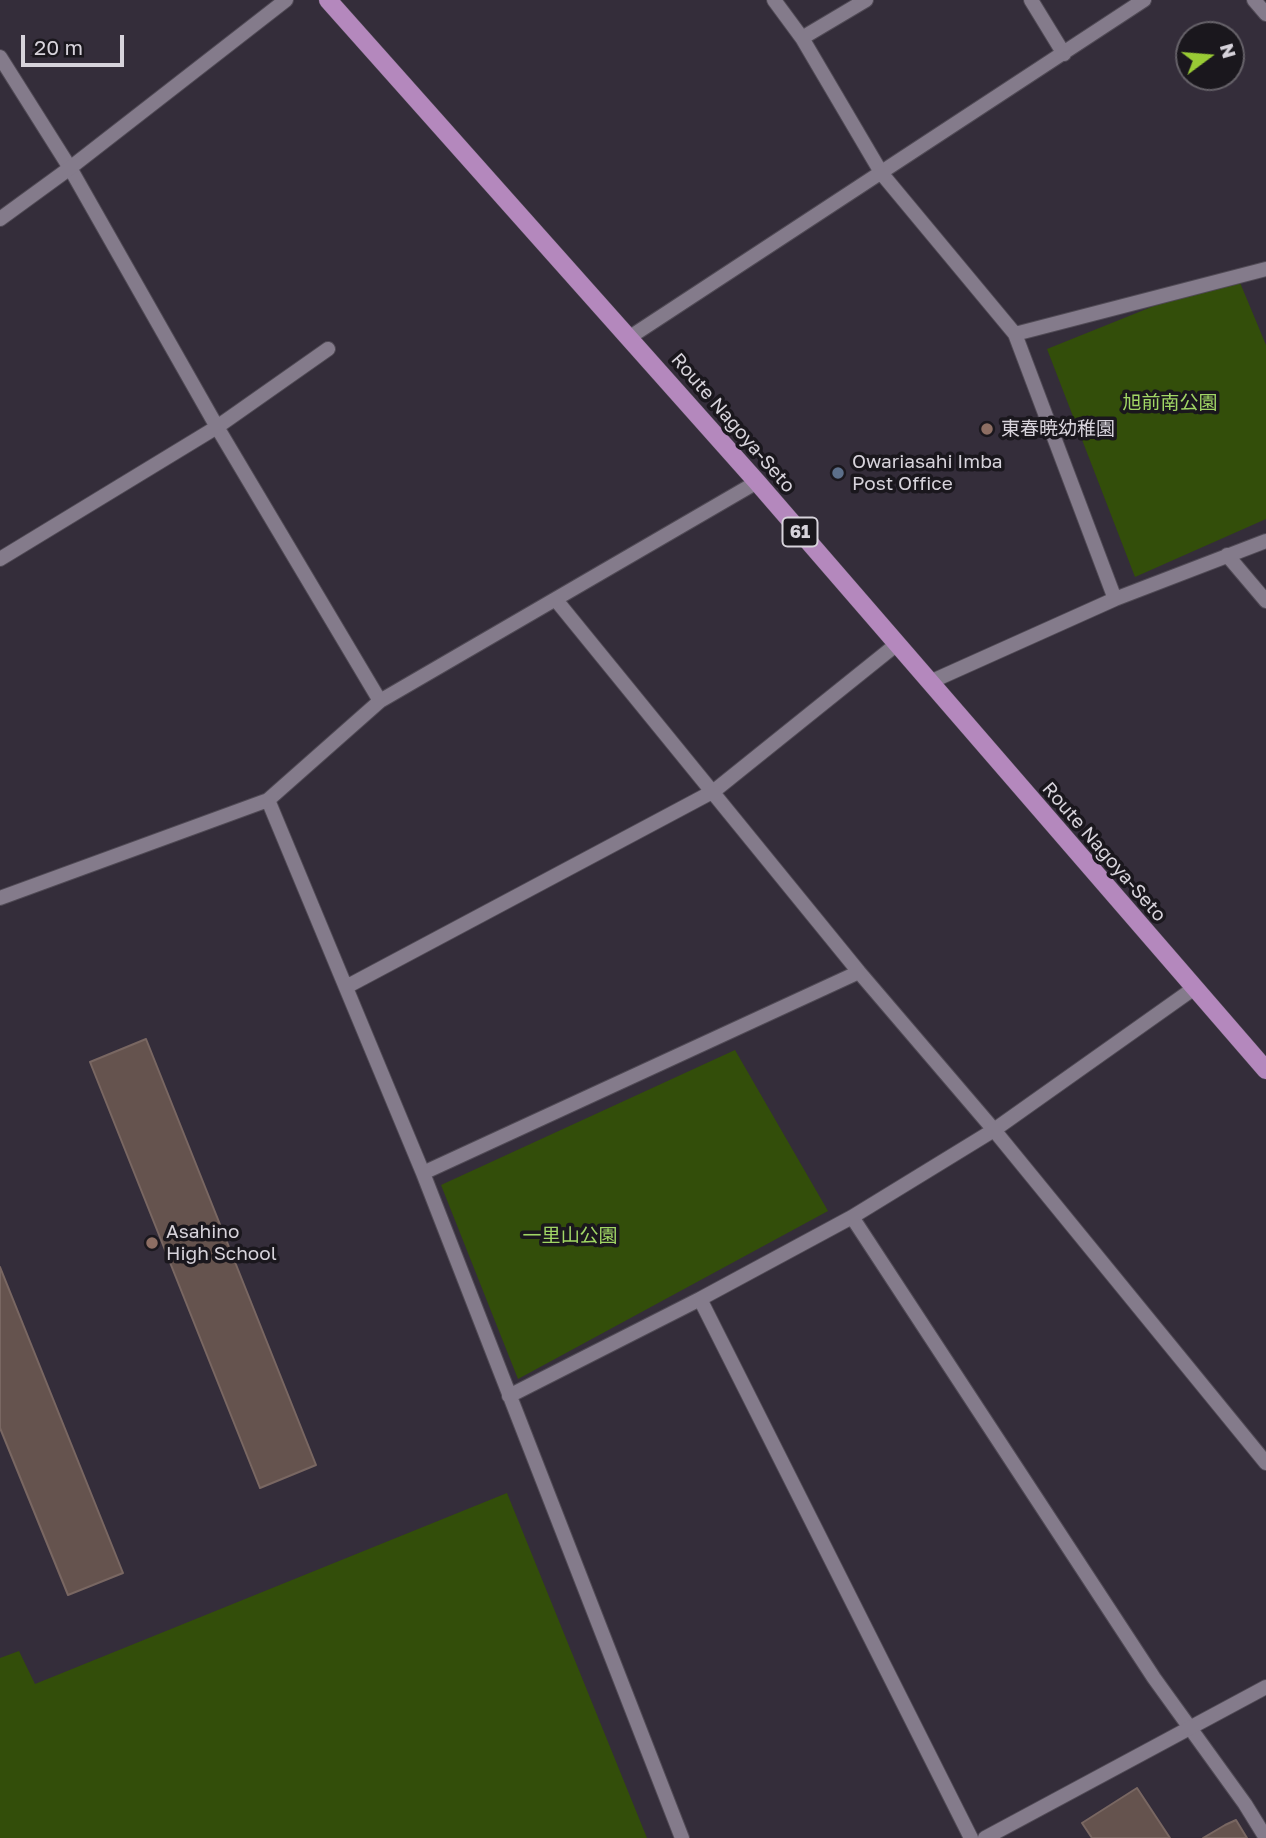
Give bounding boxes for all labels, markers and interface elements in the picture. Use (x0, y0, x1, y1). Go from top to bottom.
scale bar (24, 21, 128, 65)
north arrow (1175, 21, 1245, 91)
text: 20 m (34, 34, 83, 60)
text: N (1216, 41, 1242, 61)
street label: Route Nagoya-Seto (666, 349, 800, 497)
park label: 旭前南公園 (1123, 392, 1217, 414)
place label: 東春暁幼稚園 (1001, 418, 1115, 440)
marker: 東春暁幼稚園 (979, 421, 995, 437)
place label: Owariasahi Imba Post Office (852, 451, 1003, 495)
marker: Owariasahi Imba Post Office (830, 465, 846, 481)
road number: 61 (782, 518, 818, 546)
street label: Route Nagoya-Seto (1037, 778, 1171, 926)
place label: Asahino High School (166, 1221, 277, 1265)
park label: 一里山公園 (523, 1225, 617, 1247)
marker: Asahino High School (144, 1235, 160, 1251)

